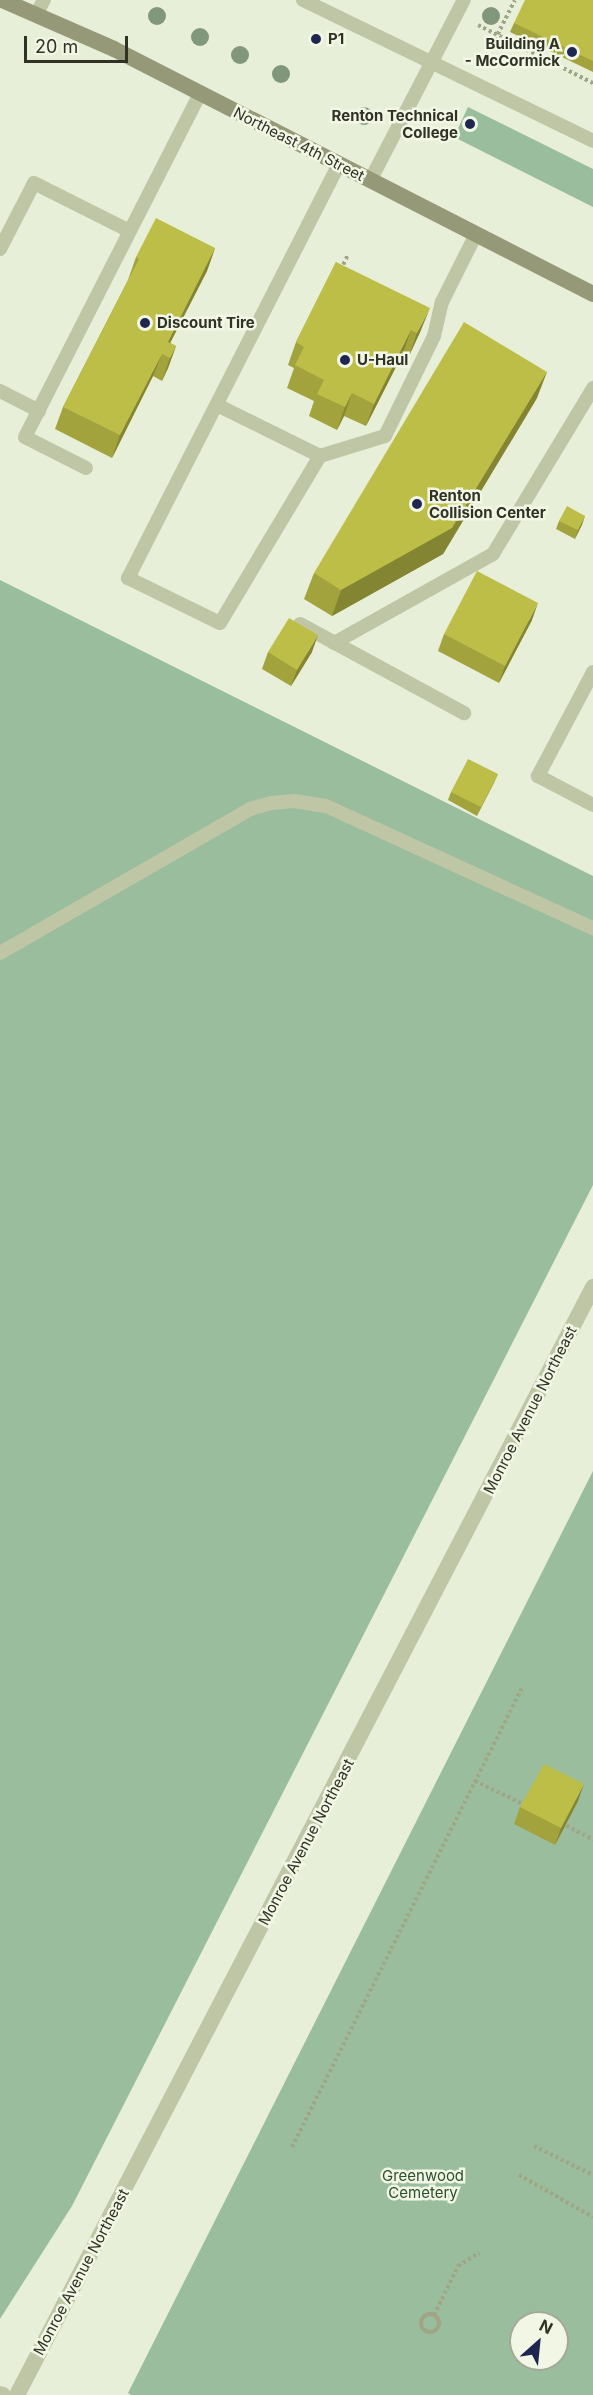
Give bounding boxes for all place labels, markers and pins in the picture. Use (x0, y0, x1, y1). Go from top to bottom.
place label: P1 (328, 30, 344, 48)
marker: P1 (309, 32, 323, 46)
place label: Building A - McCormick (465, 34, 560, 69)
marker: Building A - McCormick (565, 45, 579, 59)
place label: Renton Technical College (332, 106, 458, 141)
marker: Renton Technical College (463, 117, 477, 131)
place label: Discount Tire (157, 314, 255, 332)
marker: Discount Tire (138, 316, 152, 330)
place label: U-Haul (357, 351, 408, 369)
marker: U-Haul (338, 353, 352, 367)
place label: Renton Collision Center (429, 486, 546, 521)
marker: Renton Collision Center (410, 497, 424, 511)

